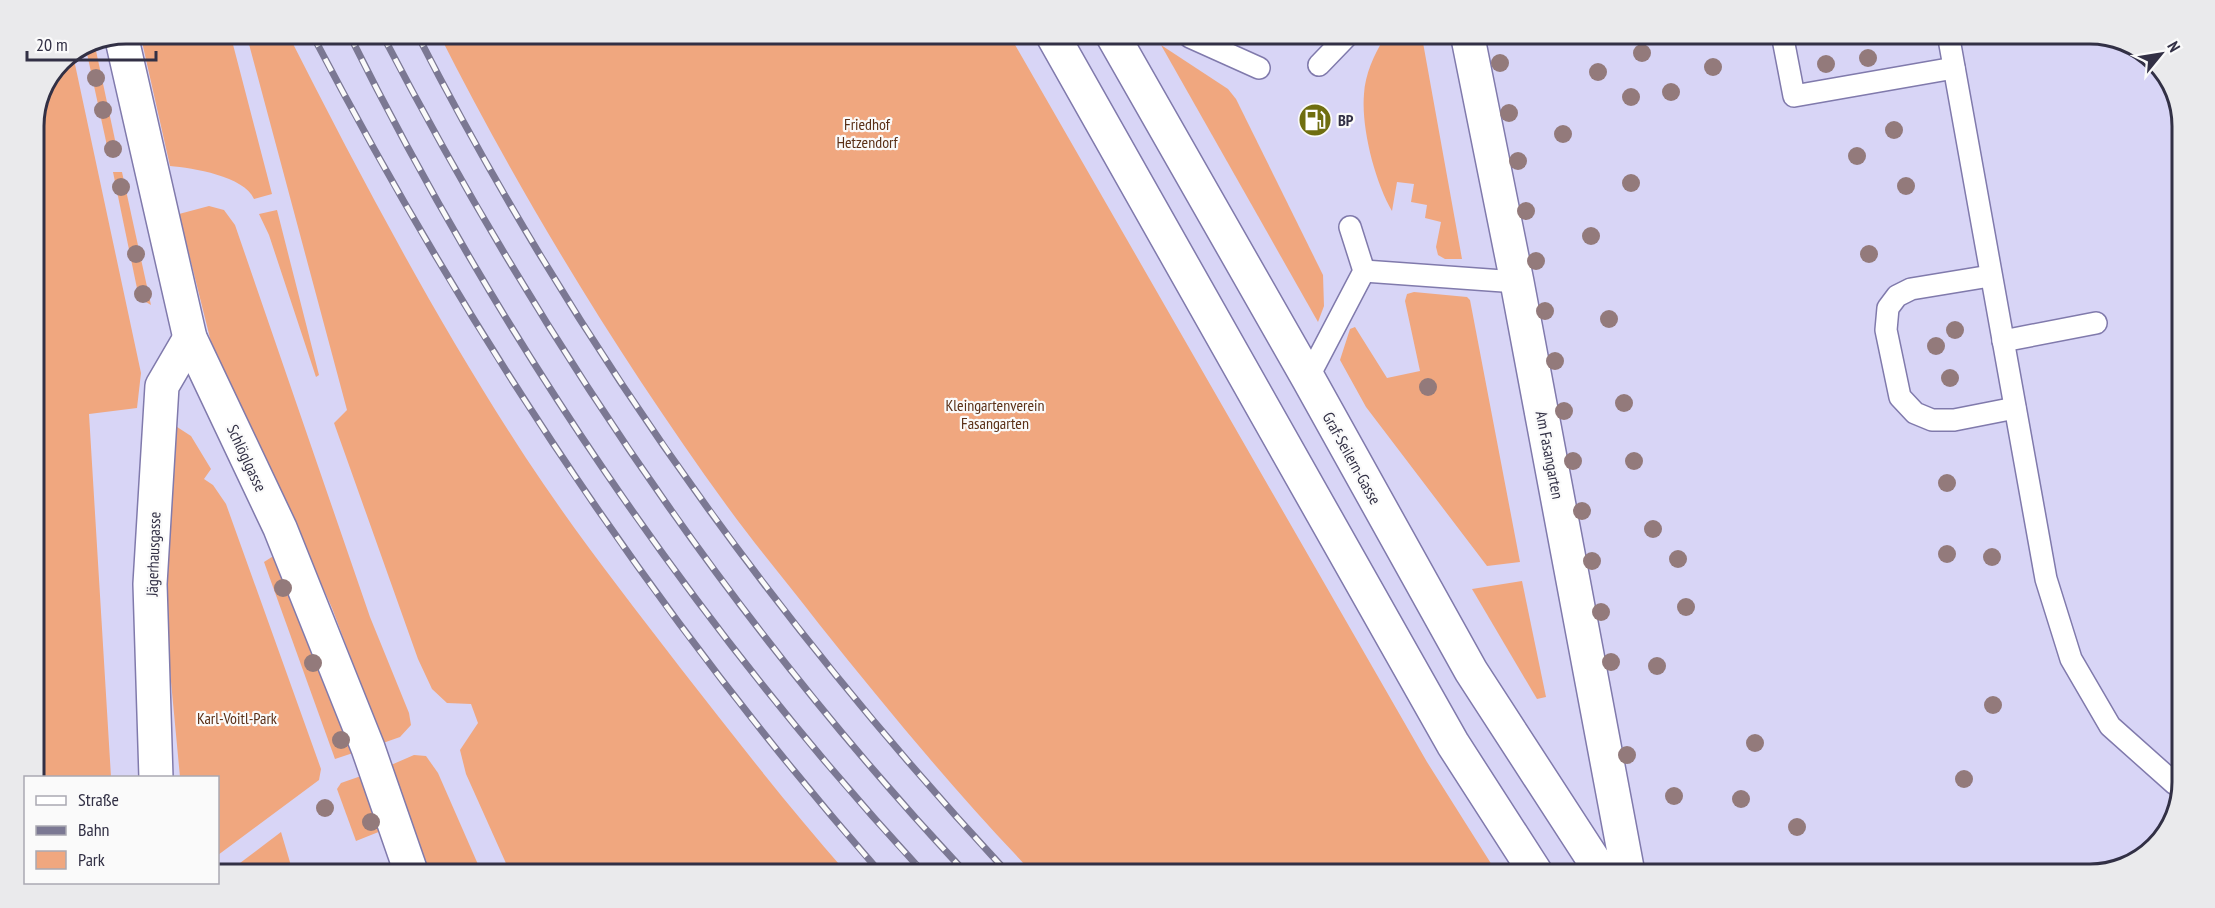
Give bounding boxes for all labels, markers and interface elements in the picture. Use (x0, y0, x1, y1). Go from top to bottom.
scale bar (27, 24, 156, 62)
north arrow (2131, 24, 2191, 84)
text: 20 m (36, 33, 68, 56)
text: N (2163, 38, 2185, 55)
fuel station icon: BP (1297, 102, 1333, 138)
place label: BP (1338, 110, 1354, 130)
park label: Friedhof Hetzendorf (836, 114, 898, 152)
park label: Kleingartenverein Fasangarten (945, 395, 1045, 433)
street label: Graf-Seilern-Gasse (1318, 408, 1386, 508)
street label: Am Fasangarten (1532, 409, 1568, 501)
street label: Schlöglgasse (223, 421, 271, 495)
street label: Jägerhausgasse (141, 511, 164, 598)
park label: Karl-Voitl-Park (197, 708, 278, 728)
legend (24, 776, 219, 884)
text: Straße (78, 788, 119, 811)
text: Bahn (78, 818, 110, 841)
text: Park (78, 848, 105, 871)

